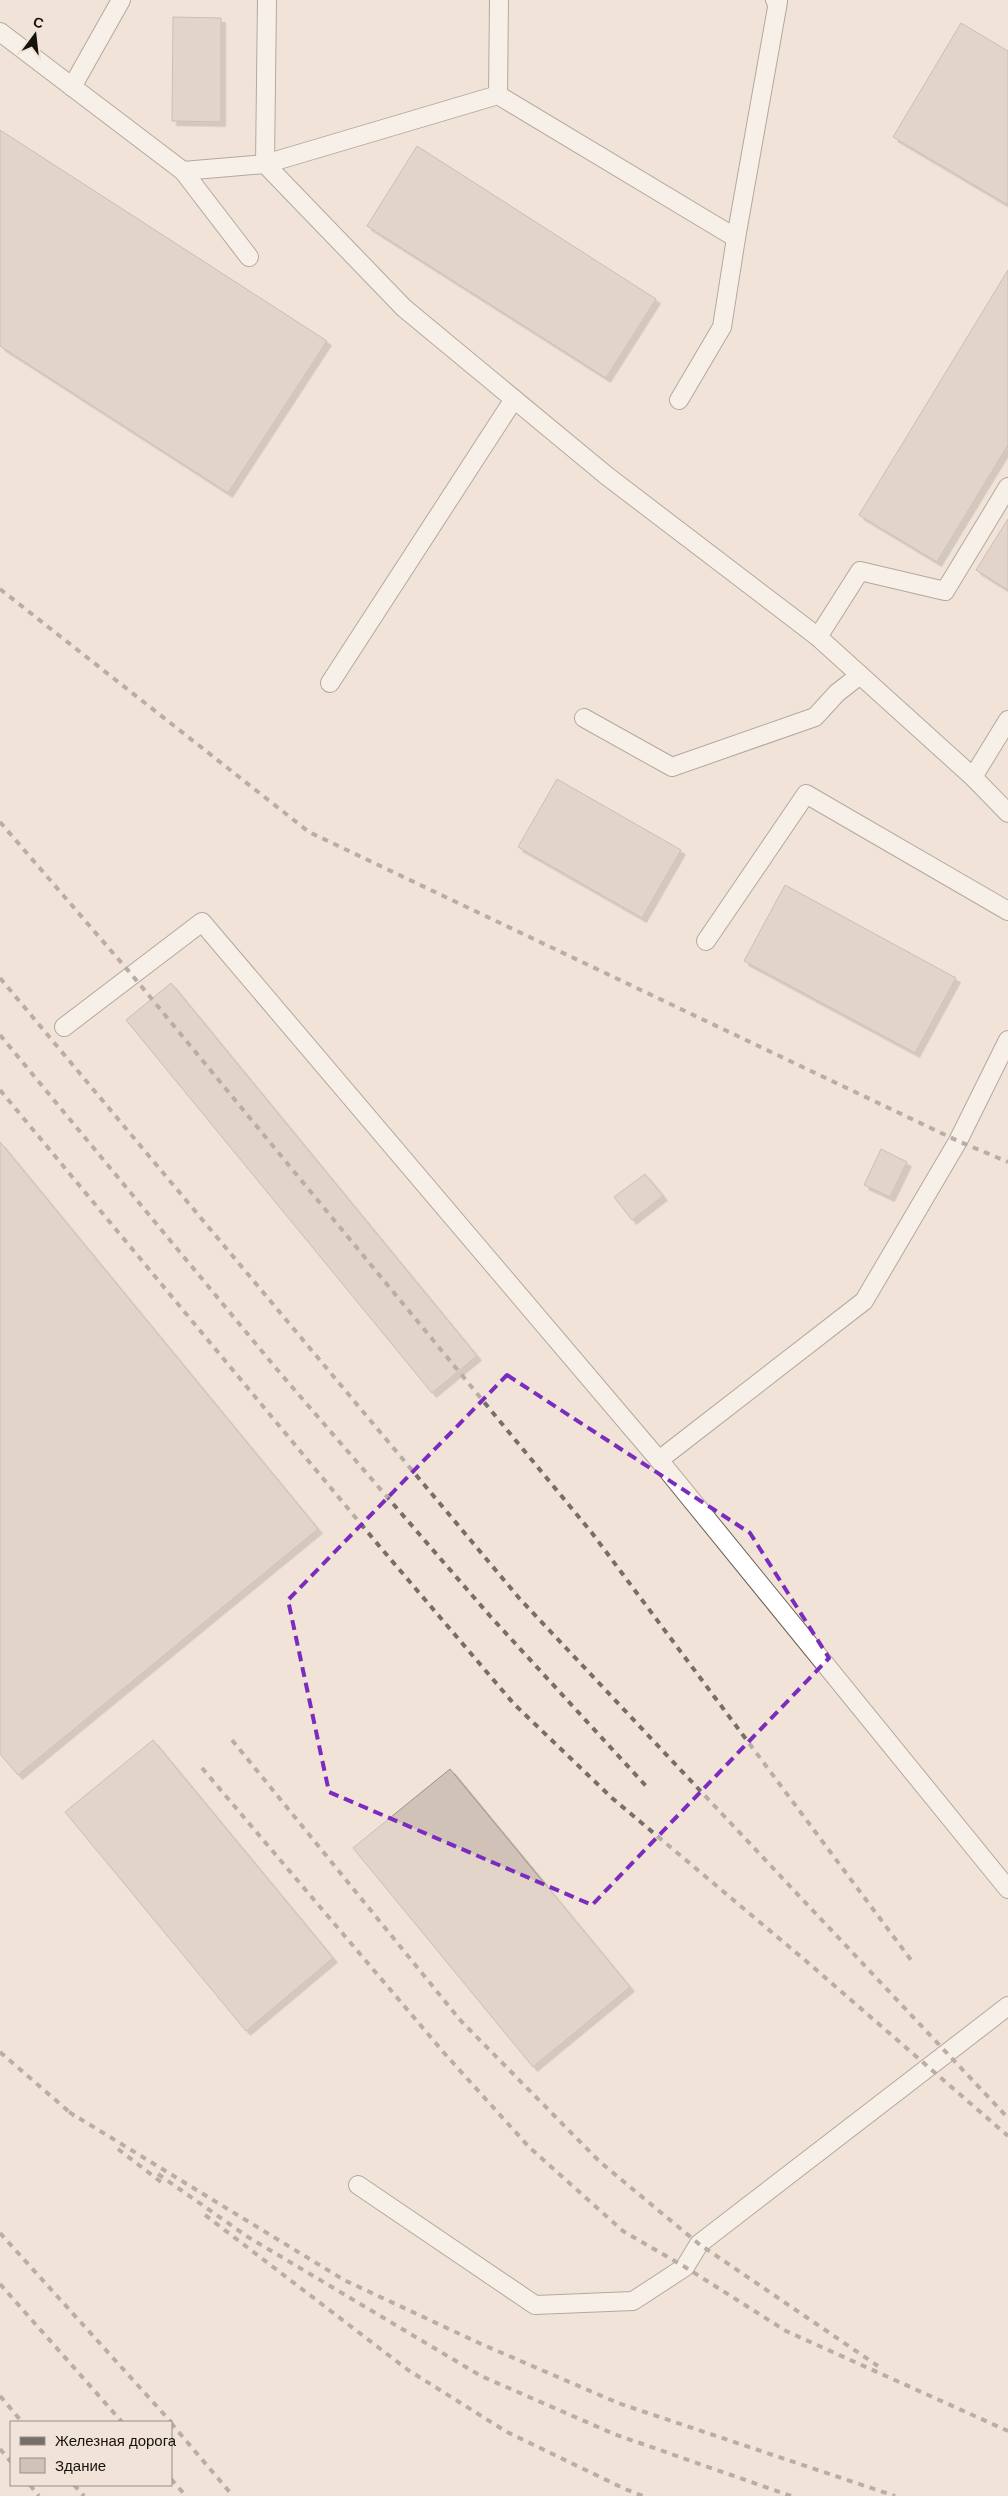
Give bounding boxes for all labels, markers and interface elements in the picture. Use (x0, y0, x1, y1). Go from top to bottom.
north arrow (10, 10, 60, 60)
text: С (31, 12, 46, 32)
legend (10, 2421, 172, 2486)
text: Железная дорога (55, 2431, 177, 2451)
text: Здание (55, 2456, 106, 2476)

